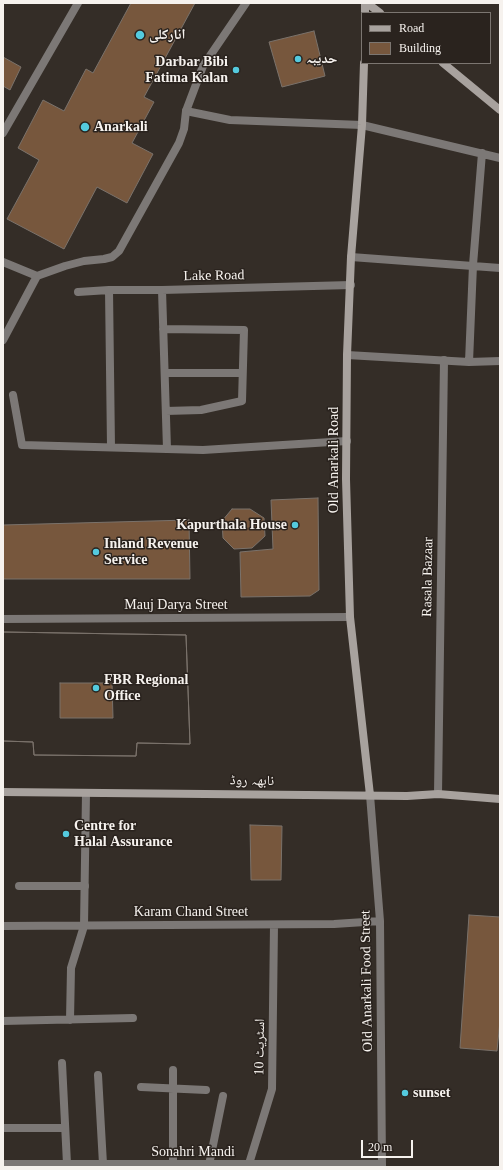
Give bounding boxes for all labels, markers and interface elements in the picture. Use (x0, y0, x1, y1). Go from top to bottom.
legend (361, 12, 491, 64)
text: Road (399, 21, 424, 35)
place label: انارکلی (149, 27, 185, 43)
marker: انارکلی (134, 29, 146, 41)
text: Building (399, 41, 441, 55)
place label: حدیبہ (306, 51, 337, 67)
place label: Darbar Bibi Fatima Kalan (145, 54, 228, 86)
marker: حدیبہ (293, 54, 303, 64)
marker: Darbar Bibi Fatima Kalan (231, 65, 241, 75)
place label: Anarkali (94, 119, 148, 135)
marker: Anarkali (79, 121, 91, 133)
street label: Lake Road (183, 267, 245, 285)
street label: Old Anarkali Road (326, 407, 342, 513)
place label: Kapurthala House (176, 517, 287, 533)
marker: Kapurthala House (290, 520, 300, 530)
place label: Inland Revenue Service (104, 536, 199, 568)
street label: Rasala Bazaar (419, 537, 437, 617)
marker: Inland Revenue Service (91, 547, 101, 557)
street label: Mauj Darya Street (124, 597, 228, 613)
place label: FBR Regional Office (104, 672, 188, 704)
marker: FBR Regional Office (91, 683, 101, 693)
street label: نابھہ روڈ (230, 772, 274, 790)
place label: Centre for Halal Assurance (74, 818, 172, 850)
marker: Centre for Halal Assurance (61, 829, 71, 839)
street label: Karam Chand Street (134, 904, 248, 920)
street label: Old Anarkali Food Street (357, 910, 377, 1052)
street label: اسٹریٹ 10 (251, 1018, 269, 1076)
place label: sunset (413, 1085, 450, 1101)
marker: sunset (400, 1088, 410, 1098)
scale bar (363, 1132, 415, 1158)
text: 20 m (368, 1140, 392, 1154)
street label: Sonahri Mandi (151, 1144, 235, 1160)

